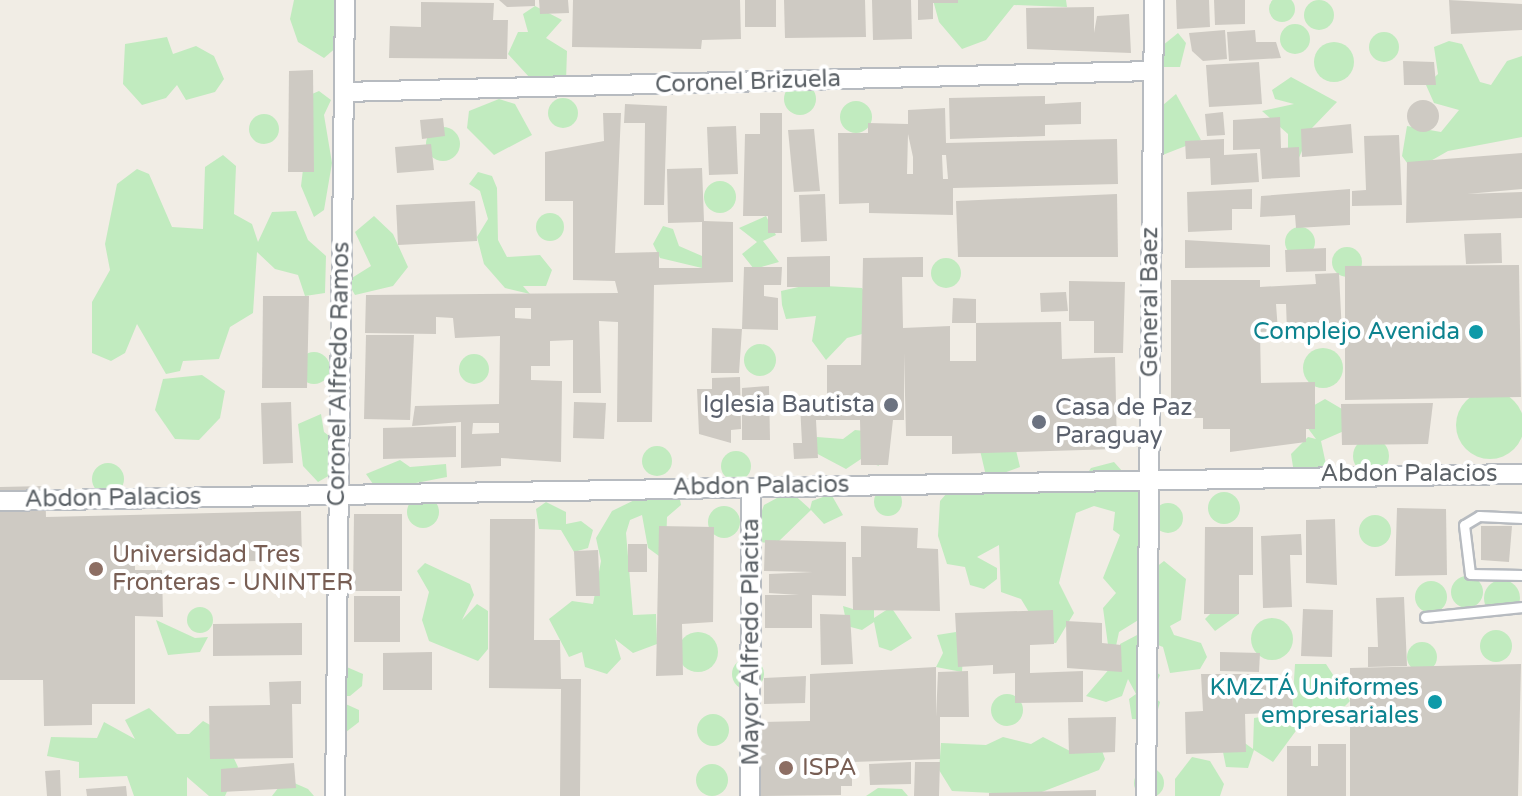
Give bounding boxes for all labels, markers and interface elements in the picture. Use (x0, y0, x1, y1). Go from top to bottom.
street label: Coronel Brizuela (655, 64, 841, 100)
street label: General Baez (1136, 227, 1164, 377)
street label: Coronel Alfredo Ramos (322, 241, 356, 507)
place label: Complejo Avenida (1253, 318, 1460, 346)
marker: Complejo Avenida (1467, 323, 1485, 341)
place label: Iglesia Bautista (703, 391, 875, 419)
place label: Casa de Paz Paraguay (1055, 394, 1192, 450)
marker: Iglesia Bautista (882, 396, 900, 414)
marker: Casa de Paz Paraguay (1030, 413, 1048, 431)
street label: Abdon Palacios (1321, 460, 1497, 488)
street label: Abdon Palacios (672, 470, 850, 502)
street label: Abdon Palacios (24, 482, 202, 514)
street label: Mayor Alfredo Placita (737, 518, 765, 766)
place label: Universidad Tres Fronteras - UNINTER (112, 541, 353, 597)
marker: Universidad Tres Fronteras - UNINTER (87, 560, 105, 578)
place label: KMZTÁ Uniformes empresariales (1209, 674, 1419, 730)
marker: KMZTÁ Uniformes empresariales (1426, 693, 1444, 711)
place label: ISPA (802, 754, 857, 782)
marker: ISPA (777, 759, 795, 777)

